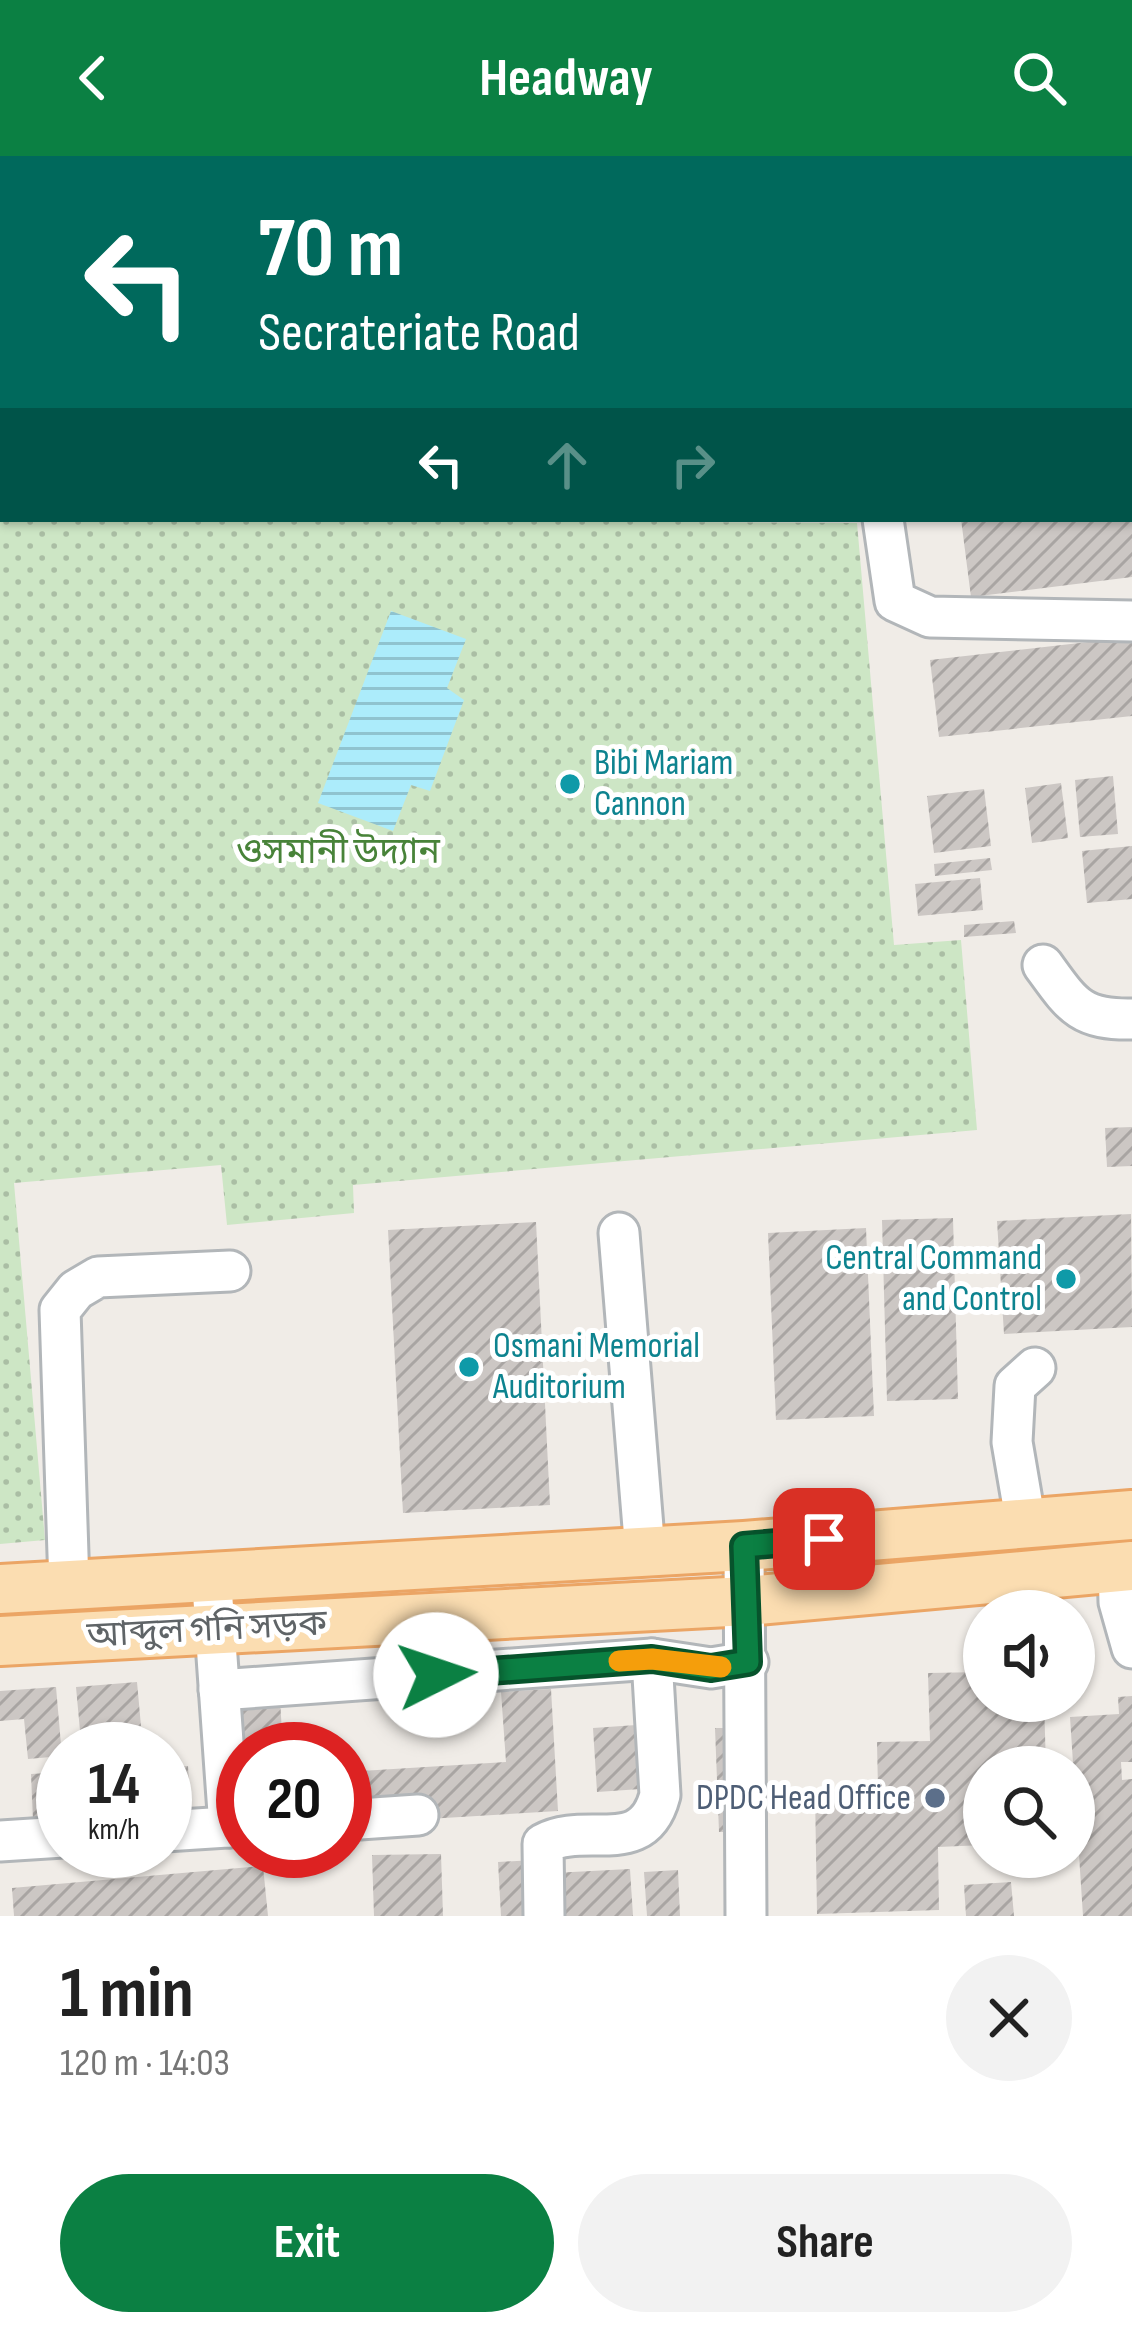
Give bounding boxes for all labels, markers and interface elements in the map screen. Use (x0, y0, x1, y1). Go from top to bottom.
icon: back (60, 45, 126, 111)
icon: search (1006, 45, 1072, 111)
text: Headway (479, 46, 653, 111)
text: 70 m (258, 199, 403, 300)
icon: left (60, 204, 216, 360)
text: Secrateriate Road (258, 301, 580, 366)
icon: left (408, 432, 474, 498)
icon: ahead (534, 432, 600, 498)
icon: right (660, 432, 726, 498)
place label: Bibi Mariam Cannon (594, 742, 733, 826)
marker: Bibi Mariam Cannon (557, 771, 583, 797)
park label: ওসমানী উদ্যান (236, 829, 441, 874)
place label: Central Command and Control (825, 1237, 1042, 1321)
marker: Central Command and Control (1053, 1266, 1079, 1292)
place label: Osmani Memorial Auditorium (492, 1325, 700, 1409)
marker: Osmani Memorial Auditorium (456, 1354, 482, 1380)
pin (773, 1488, 875, 1590)
icon: arrive (791, 1506, 857, 1572)
map controls (963, 1590, 1095, 1878)
button: sound (963, 1590, 1095, 1722)
street label: আব্দুল গনি সড়ক (85, 1600, 329, 1658)
position arrow (373, 1612, 499, 1738)
speed limit sign: 20 (216, 1722, 372, 1878)
button: search (963, 1746, 1095, 1878)
text: 14 (88, 1749, 140, 1821)
place label: DPDC Head Office (696, 1777, 911, 1820)
marker: DPDC Head Office (922, 1785, 948, 1811)
text: km/h (88, 1812, 140, 1848)
text: 1 min (60, 1951, 194, 2038)
button: close (946, 1955, 1072, 2081)
text: 120 m · 14:03 (60, 2040, 230, 2087)
button: Exit (60, 2174, 554, 2312)
button: Share (578, 2174, 1072, 2312)

